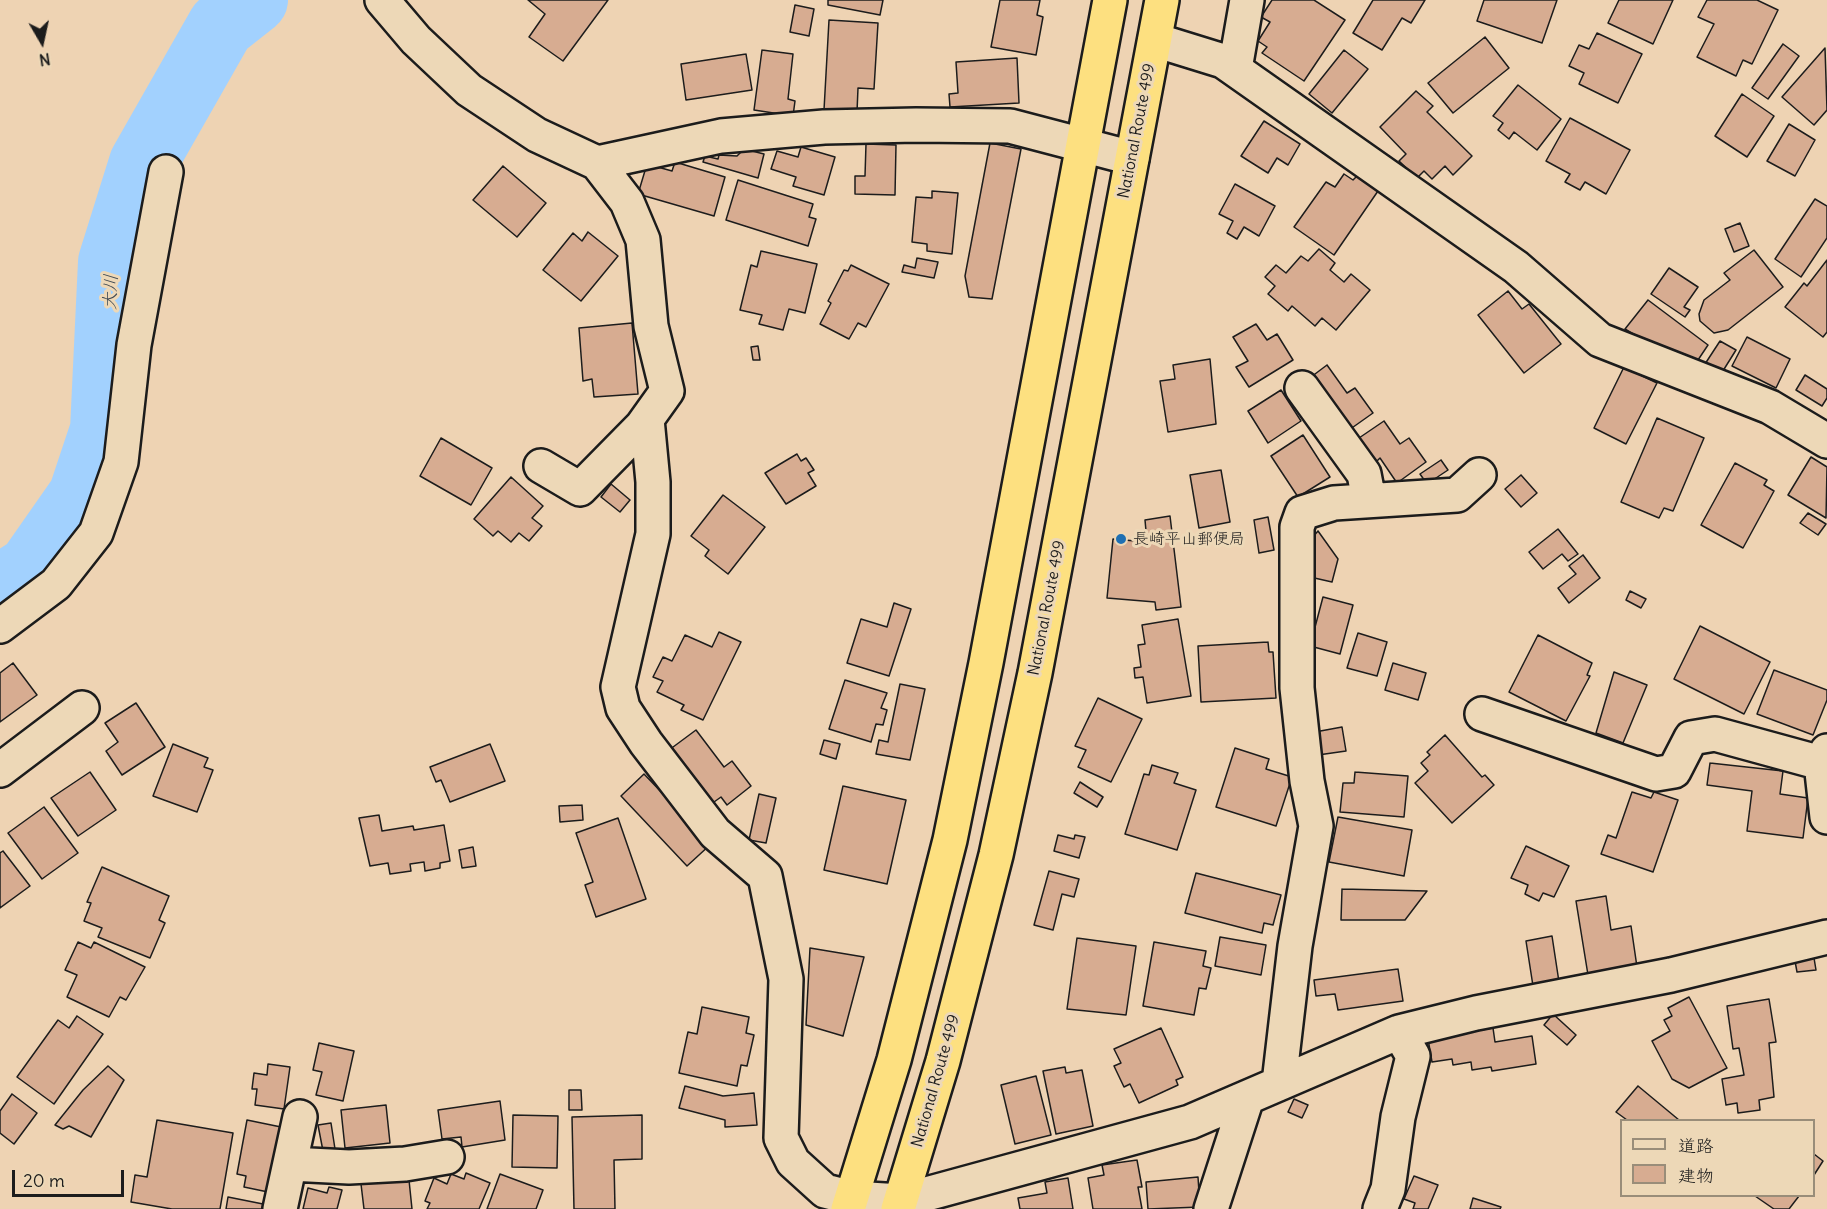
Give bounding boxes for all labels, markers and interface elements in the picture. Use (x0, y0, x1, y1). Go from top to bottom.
north arrow (12, 12, 72, 72)
text: N (38, 49, 52, 71)
street label: National Route 499 (1114, 62, 1160, 200)
water label: 大川 (99, 273, 123, 311)
place label: 長崎平山郵便局 (1133, 529, 1245, 549)
marker: 長崎平山郵便局 (1114, 532, 1128, 546)
street label: National Route 499 (1024, 539, 1070, 677)
street label: National Route 499 (908, 1012, 964, 1150)
legend (1620, 1119, 1815, 1197)
text: 道路 (1678, 1134, 1714, 1157)
scale bar (15, 1158, 128, 1196)
text: 建物 (1678, 1164, 1714, 1187)
text: 20 m (23, 1169, 65, 1192)

